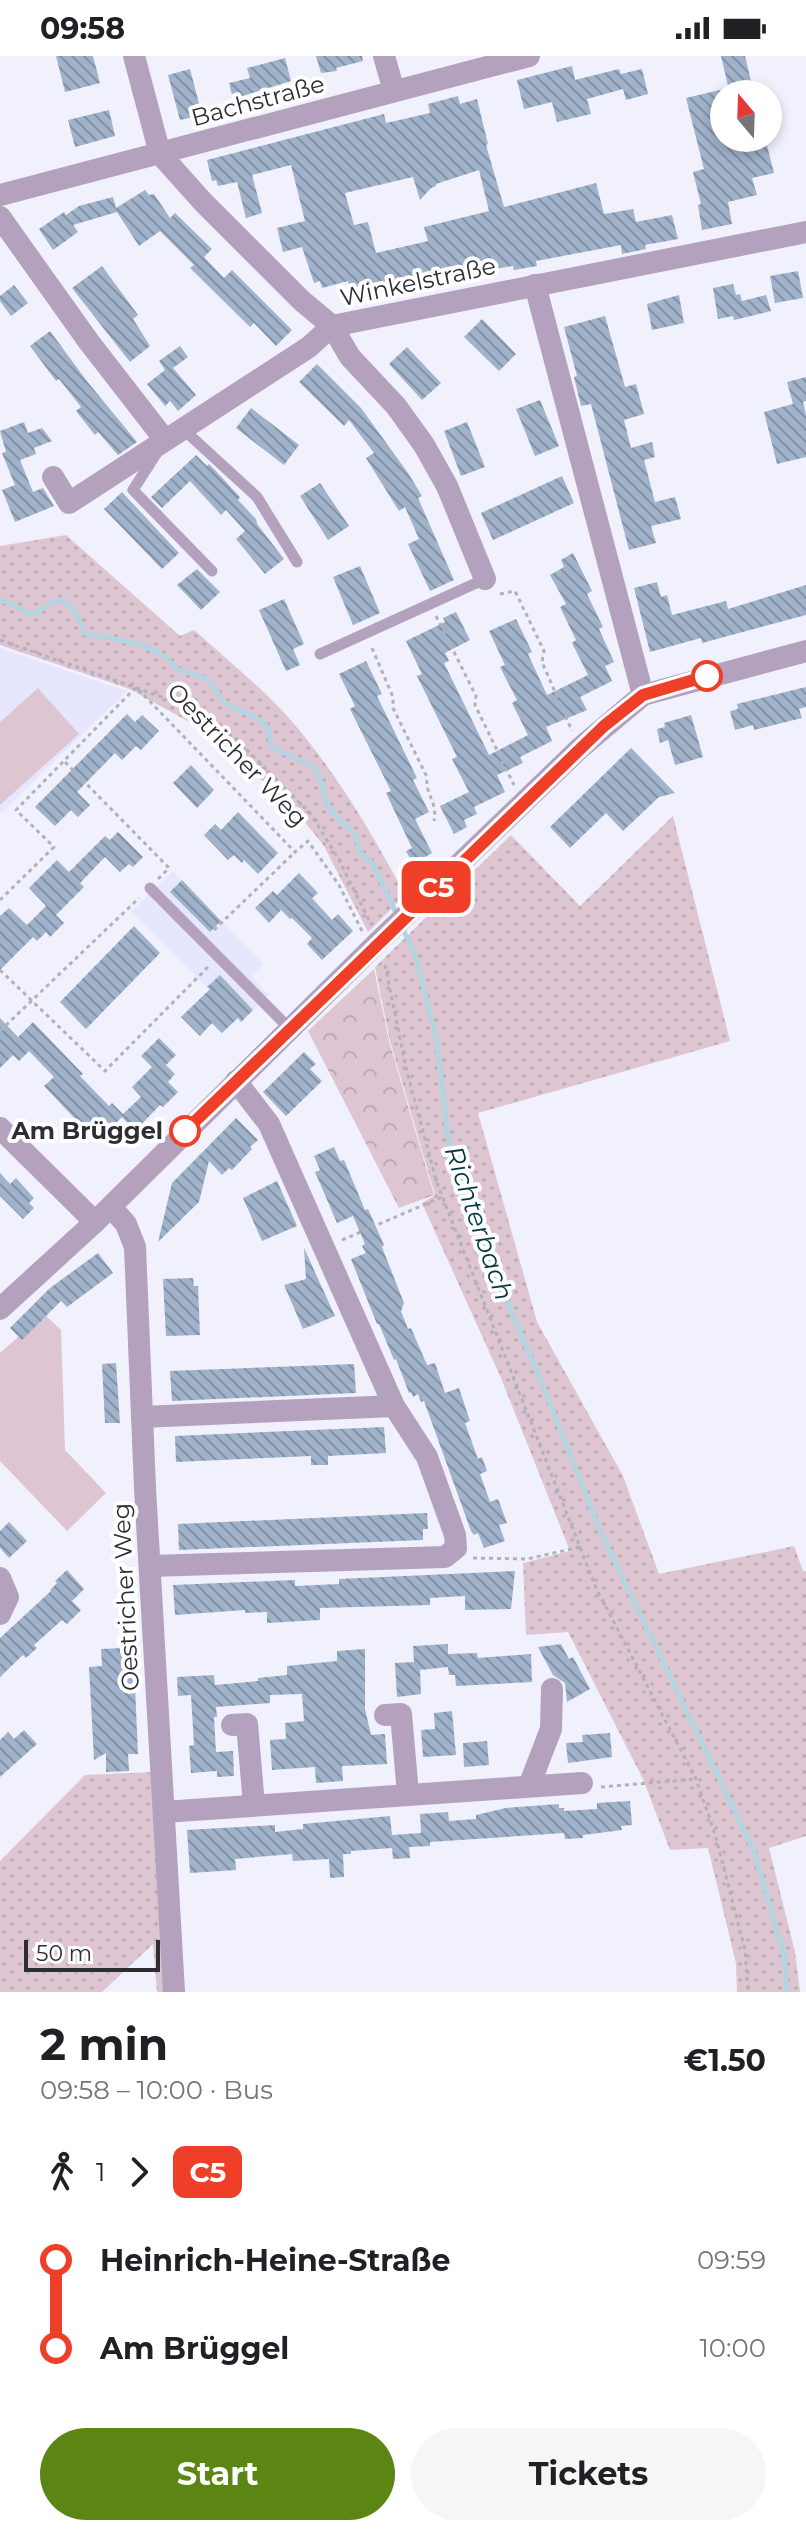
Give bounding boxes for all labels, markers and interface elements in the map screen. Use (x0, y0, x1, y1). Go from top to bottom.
text: 09:58 (40, 10, 125, 47)
street label: Bachstraße (188, 69, 328, 132)
north arrow (710, 80, 782, 152)
map controls (710, 80, 782, 152)
street label: Winkelstraße (337, 251, 498, 312)
unlabelled marker (692, 661, 722, 691)
street label: Oestricher Weg (162, 677, 313, 832)
line badge: C5 (400, 861, 472, 913)
text: C5 (418, 870, 454, 904)
place label: Am Brüggel (10, 1116, 163, 1145)
marker: Am Brüggel (170, 1116, 200, 1146)
water label: Richterbach (438, 1142, 520, 1304)
street label: Oestricher Weg (106, 1502, 145, 1692)
scale bar (24, 1936, 160, 1972)
text: 50 m (36, 1940, 92, 1967)
text: 2 min (40, 2017, 168, 2071)
text: €1.50 (684, 2042, 766, 2079)
text: 09:58 – 10:00 · Bus (40, 2074, 273, 2106)
icon: walk (40, 2150, 84, 2194)
icon: forward (117, 2150, 161, 2194)
text: C5 (189, 2155, 226, 2189)
text: 1 (96, 2156, 105, 2188)
text: Heinrich-Heine-Straße (100, 2242, 450, 2279)
text: 09:59 (697, 2244, 766, 2276)
text: Am Brüggel (100, 2330, 289, 2367)
text: 10:00 (699, 2332, 766, 2364)
button: Start (40, 2428, 395, 2520)
button: Tickets (411, 2428, 766, 2520)

